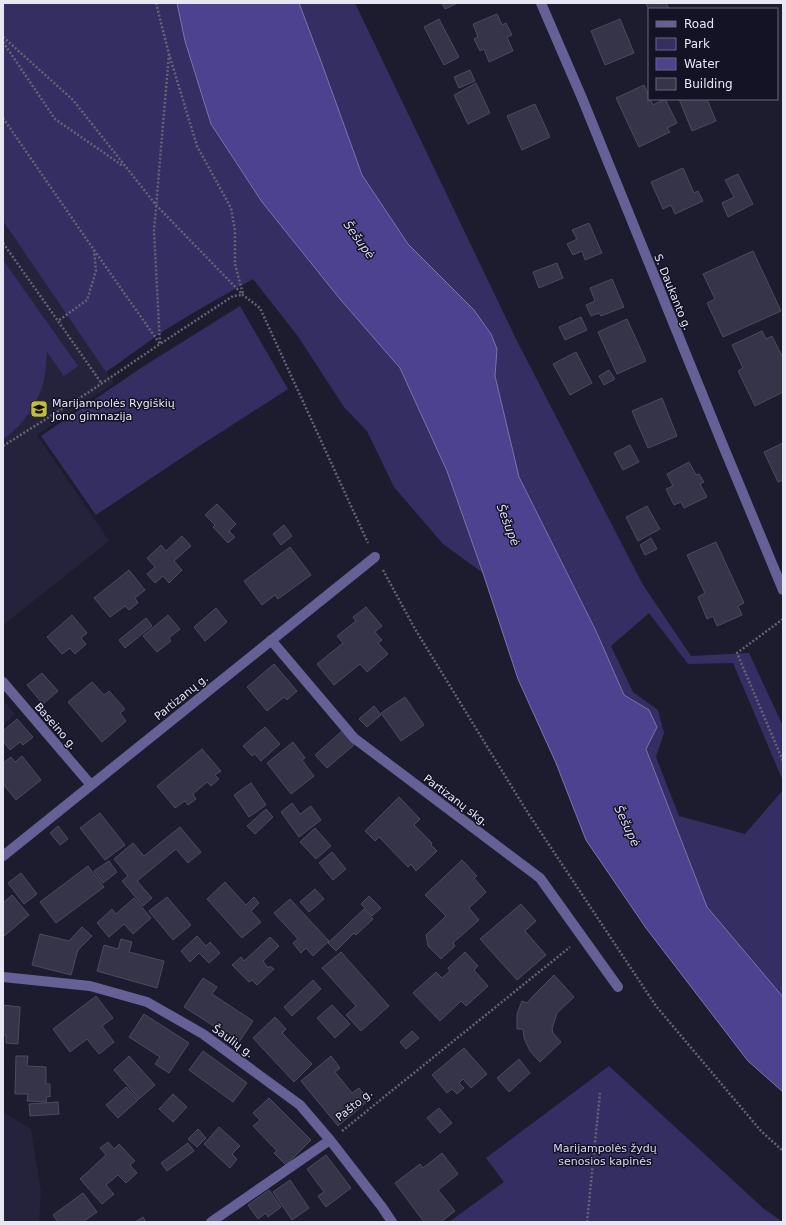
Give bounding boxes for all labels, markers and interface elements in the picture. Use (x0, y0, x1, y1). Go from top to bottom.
legend (648, 8, 778, 100)
text: Road (684, 17, 714, 31)
text: Park (684, 37, 710, 51)
text: Water (684, 57, 720, 71)
text: Building (684, 77, 733, 91)
water label: Šešupė (340, 218, 378, 262)
street label: S. Daukanto g. (651, 252, 694, 332)
place label: Marijampolės Rygiškių Jono gimnazija (51, 397, 175, 423)
school or university icon: Marijampolės Rygiškių Jono gimnazija (29, 399, 49, 419)
water label: Šešupė (494, 502, 523, 548)
street label: Partizanų g. (152, 672, 211, 723)
street label: Baseino g. (32, 700, 79, 752)
street label: Partizanų skg. (421, 772, 490, 829)
water label: Šešupė (611, 803, 644, 849)
street label: Šaulių g. (210, 1022, 256, 1061)
street label: Pašto g. (333, 1087, 375, 1124)
park label: Marijampolės žydų senosios kapinės (553, 1142, 657, 1168)

